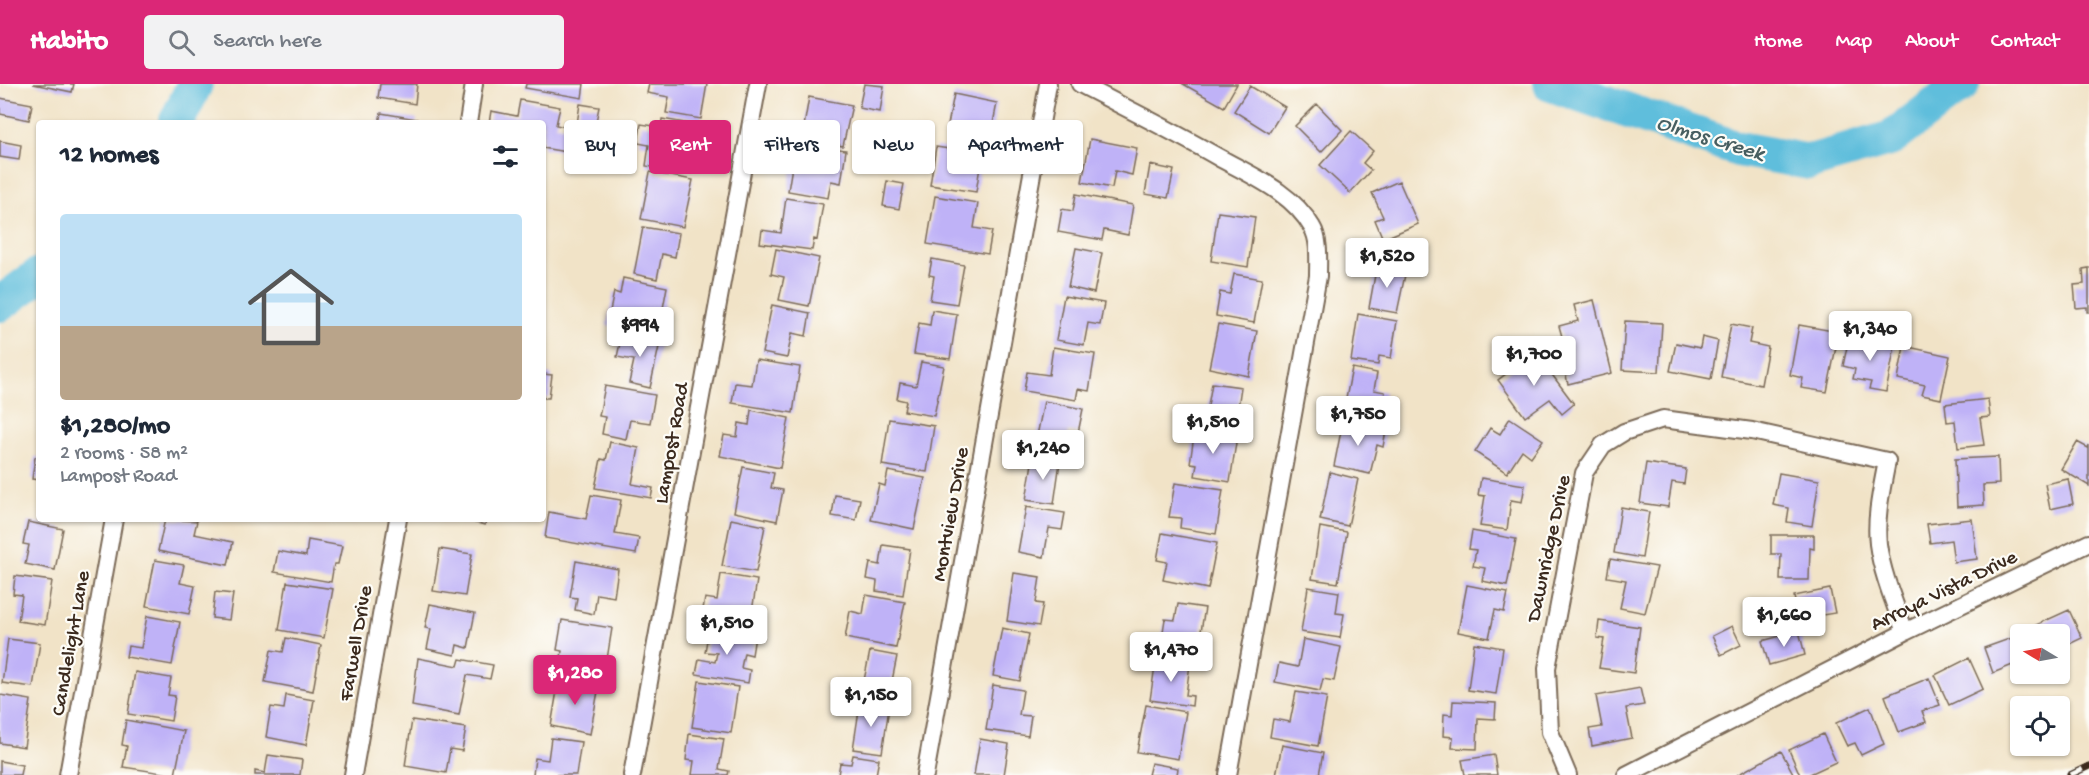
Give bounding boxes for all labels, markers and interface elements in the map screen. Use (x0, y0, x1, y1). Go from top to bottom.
search box (144, 15, 564, 69)
text: Habito (30, 26, 108, 59)
icon: search (165, 26, 198, 59)
text: Search here (213, 29, 322, 55)
text: Home (1754, 30, 1802, 55)
text: Map (1835, 30, 1872, 55)
text: About (1905, 30, 1958, 55)
text: Contact (1991, 30, 2059, 55)
water label: Olmos Creek (1653, 111, 1769, 169)
chip: Buy (564, 120, 637, 174)
chip: Rent (649, 120, 731, 174)
chip: Filters (743, 120, 840, 174)
chip: New (852, 120, 935, 174)
chip: Apartment (947, 120, 1083, 174)
icon: filters (489, 140, 522, 173)
text: 12 homes (60, 141, 158, 172)
pin: $1,520 (1338, 238, 1436, 289)
text: $1,520 (1359, 246, 1415, 269)
icon: home (237, 253, 345, 361)
pin: $994 (604, 307, 676, 358)
pin: $1,340 (1821, 311, 1919, 362)
text: $994 (621, 315, 659, 338)
text: $1,340 (1843, 319, 1897, 342)
pin: $1,700 (1485, 336, 1583, 387)
text: $1,700 (1506, 344, 1562, 367)
street label: Lampost Road (650, 379, 697, 506)
pin: $1,750 (1309, 396, 1407, 447)
pin: $1,510 (1164, 404, 1262, 455)
text: $1,750 (1330, 404, 1386, 427)
text: $1,280/mo (60, 412, 170, 443)
text: $1,510 (1186, 412, 1240, 435)
pin: $1,240 (994, 430, 1092, 481)
text: $1,240 (1016, 438, 1070, 461)
text: 2 rooms · 58 m² (60, 443, 188, 466)
street label: Montview Drive (928, 444, 977, 584)
text: Lampost Road (60, 466, 177, 489)
street label: Dawnridge Drive (1522, 472, 1578, 626)
street label: Arroya Vista Drive (1867, 545, 2023, 638)
street label: Candlelight Lane (47, 568, 98, 718)
street label: Farwell Drive (335, 583, 380, 704)
pin: $1,660 (1735, 597, 1833, 648)
pin: $1,510 (678, 605, 776, 656)
text: $1,660 (1757, 605, 1811, 628)
text: $1,510 (700, 613, 754, 636)
north arrow (2010, 624, 2070, 684)
map controls (2010, 624, 2070, 756)
pin: $1,470 (1122, 632, 1220, 683)
text: $1,470 (1144, 640, 1198, 663)
pin: $1,280 (526, 655, 624, 706)
text: $1,280 (547, 663, 603, 686)
pin: $1,150 (822, 677, 920, 728)
text: $1,150 (844, 685, 898, 708)
button: locate (2010, 696, 2070, 756)

